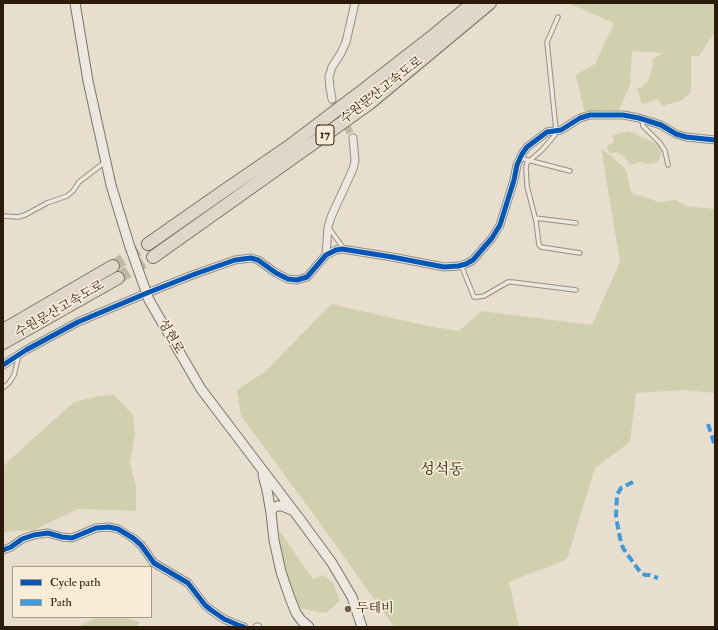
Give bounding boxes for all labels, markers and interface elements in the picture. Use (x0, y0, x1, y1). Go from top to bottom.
street label: 수원문산고속도로 (338, 54, 426, 128)
road number: 17 (316, 125, 334, 145)
street label: 수원문산고속도로 (13, 278, 107, 342)
street label: 성현로 (154, 317, 186, 357)
district label: 성석동 (420, 462, 464, 480)
legend (12, 566, 152, 618)
text: Cycle path (50, 575, 100, 590)
text: Path (50, 595, 72, 610)
place label: 두테비 (356, 601, 394, 617)
marker: 두테비 (343, 604, 353, 614)

